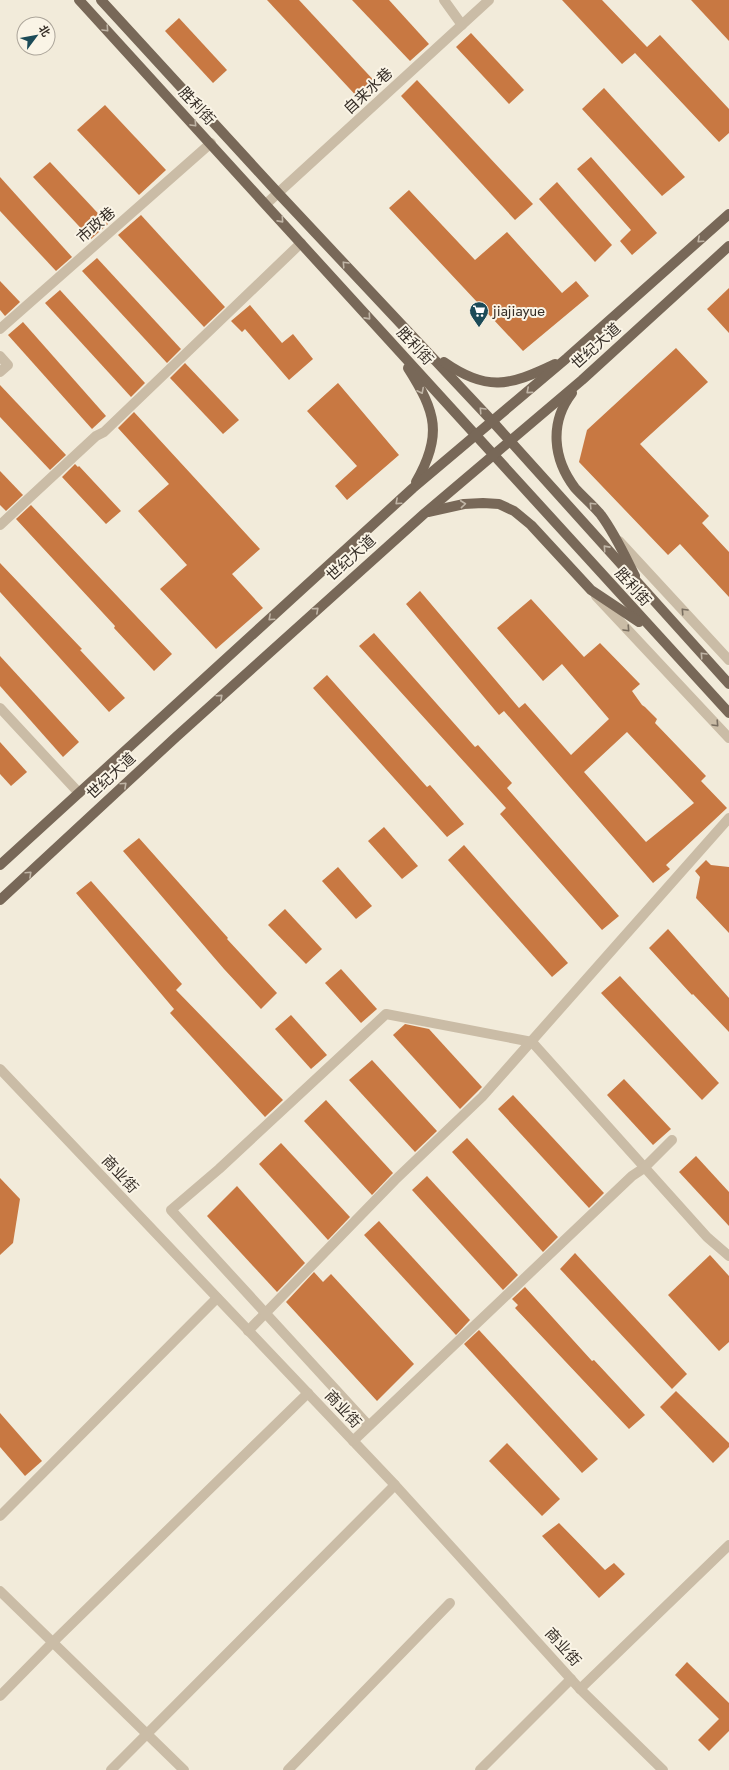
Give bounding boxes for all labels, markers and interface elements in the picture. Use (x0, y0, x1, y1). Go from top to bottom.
north arrow (16, 16, 56, 56)
text: 北 (35, 22, 54, 40)
one-way arrow (101, 24, 108, 32)
street label: 自来水巷 (339, 62, 397, 120)
street label: 胜利街 (174, 82, 220, 130)
one-way arrow (189, 120, 196, 127)
street label: 市政巷 (72, 202, 120, 248)
one-way arrow (277, 216, 284, 223)
one-way arrow (697, 235, 705, 242)
one-way arrow (342, 261, 350, 269)
supermarket icon: jiajiayue (468, 300, 490, 328)
place label: jiajiayue (492, 300, 545, 322)
one-way arrow (364, 312, 371, 320)
street label: 世纪大道 (566, 318, 626, 374)
street label: 胜利街 (392, 322, 438, 370)
one-way arrow (526, 386, 534, 393)
one-way arrow (417, 387, 424, 394)
one-way arrow (480, 407, 487, 414)
one-way arrow (395, 497, 403, 505)
one-way arrow (459, 500, 466, 509)
one-way arrow (589, 502, 597, 510)
street label: 世纪大道 (321, 530, 381, 586)
one-way arrow (603, 546, 610, 553)
street label: 胜利街 (610, 563, 656, 611)
one-way arrow (311, 608, 319, 615)
one-way arrow (681, 608, 688, 615)
one-way arrow (268, 613, 276, 621)
one-way arrow (622, 624, 630, 632)
one-way arrow (700, 652, 707, 660)
one-way arrow (215, 695, 222, 702)
one-way arrow (711, 719, 718, 727)
street label: 世纪大道 (82, 747, 140, 805)
one-way arrow (119, 782, 127, 790)
one-way arrow (24, 872, 31, 879)
street label: 商业街 (97, 1150, 143, 1198)
street label: 商业街 (320, 1385, 366, 1433)
street label: 商业街 (540, 1623, 586, 1671)

